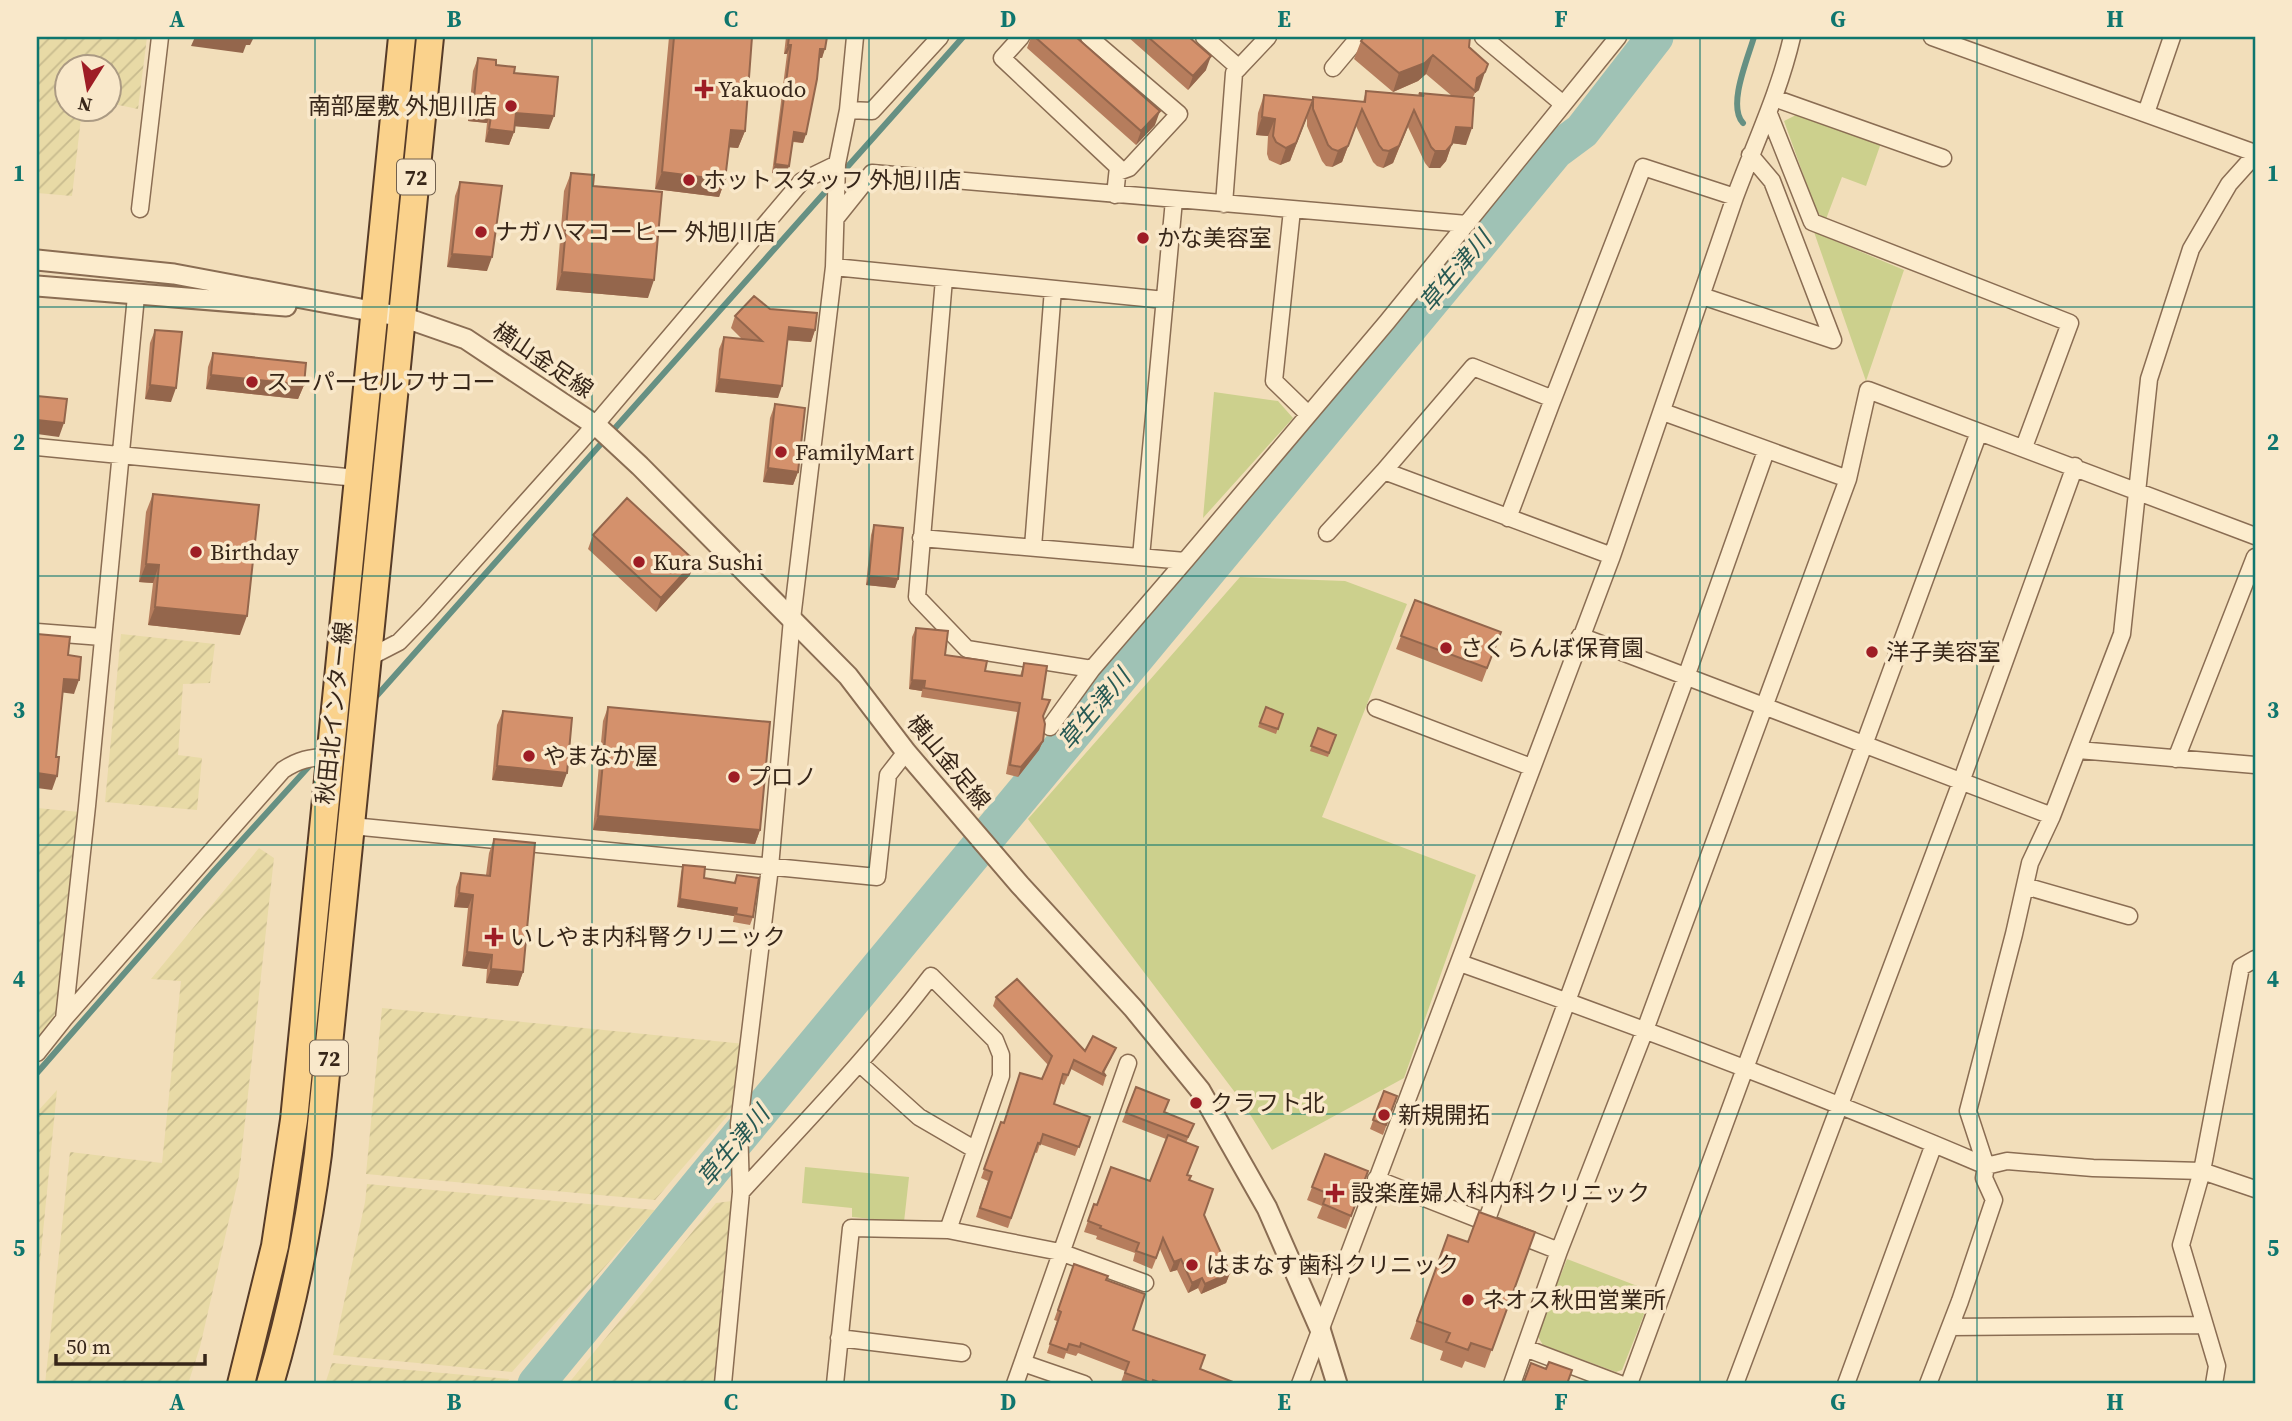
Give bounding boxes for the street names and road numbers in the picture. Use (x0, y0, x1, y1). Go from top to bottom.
road number: 72 (397, 160, 435, 194)
street label: 横山金足線 (486, 315, 600, 405)
street label: 秋田北インター線 (308, 620, 360, 806)
street label: 横山金足線 (900, 708, 998, 816)
road number: 72 (310, 1040, 348, 1076)

